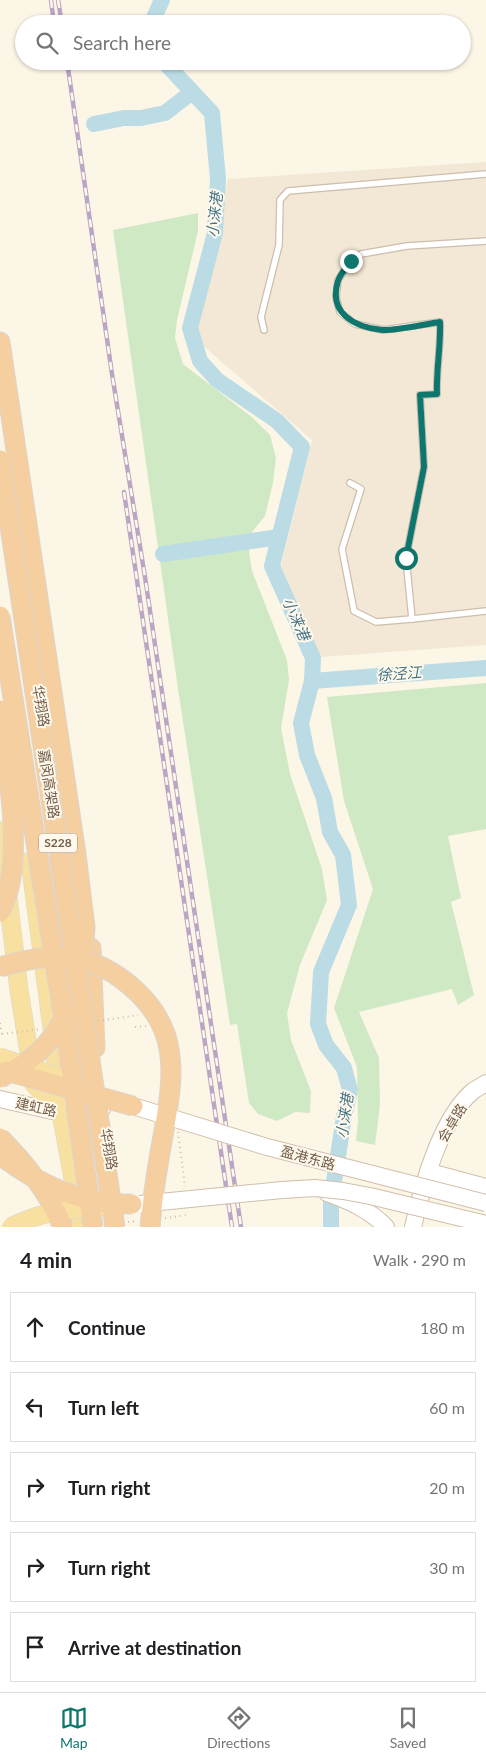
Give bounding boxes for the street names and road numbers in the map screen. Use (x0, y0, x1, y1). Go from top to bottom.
street label: 华翔路 (29, 684, 54, 728)
street label: 嘉闵高架路 (36, 748, 63, 820)
road number: S228 (39, 834, 77, 852)
street label: 建虹路 (14, 1094, 58, 1120)
street label: 会卓路 (433, 1100, 470, 1145)
street label: 华翔路 (97, 1127, 122, 1171)
street label: 盈港东路 (279, 1142, 337, 1173)

